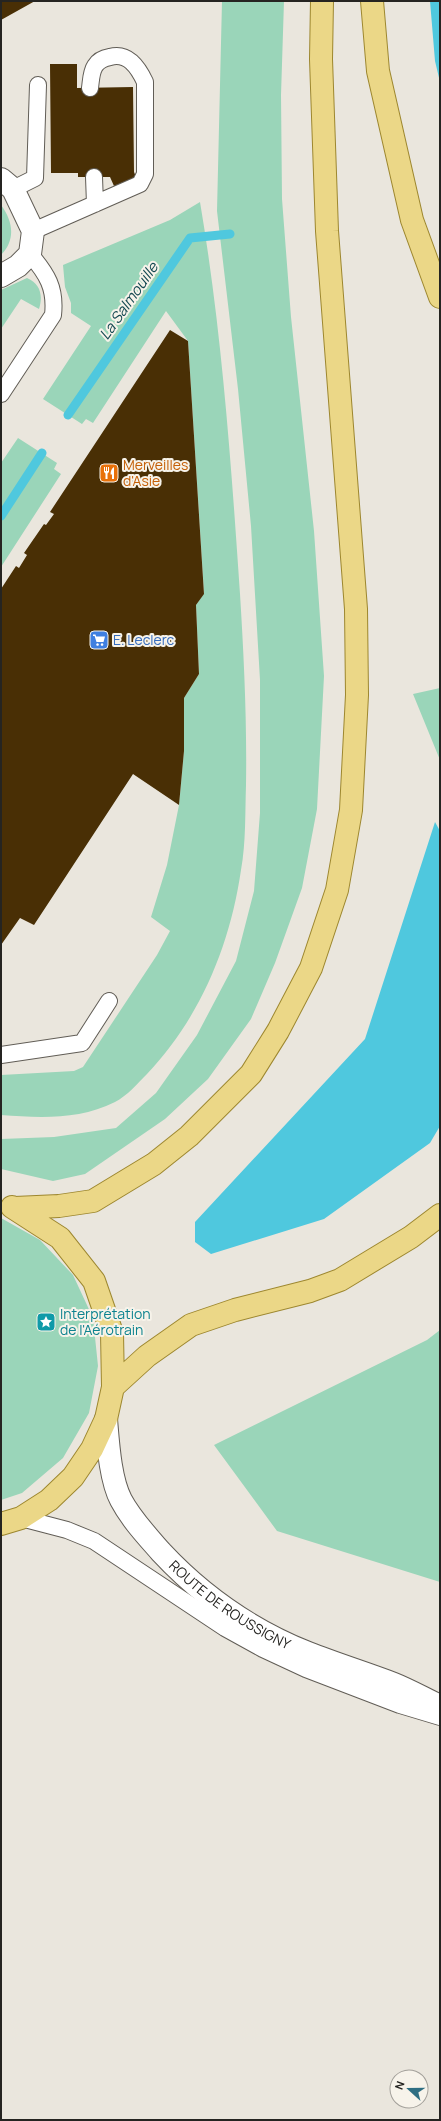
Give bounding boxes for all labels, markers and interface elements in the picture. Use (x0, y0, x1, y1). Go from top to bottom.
water label: La Salmouille (94, 257, 164, 344)
place label: Merveilles d'Asie (123, 455, 188, 490)
restaurant icon: Merveilles d'Asie (98, 462, 120, 484)
supermarket icon: E. Leclerc (88, 629, 110, 651)
place label: E. Leclerc (113, 630, 175, 649)
place label: Interprétation de l'Aérotrain (60, 1304, 151, 1339)
place icon: Interprétation de l'Aérotrain (35, 1311, 57, 1333)
street label: ROUTE DE ROUSSIGNY (165, 1556, 294, 1653)
north arrow (389, 2069, 429, 2109)
text: N (391, 2079, 408, 2092)

